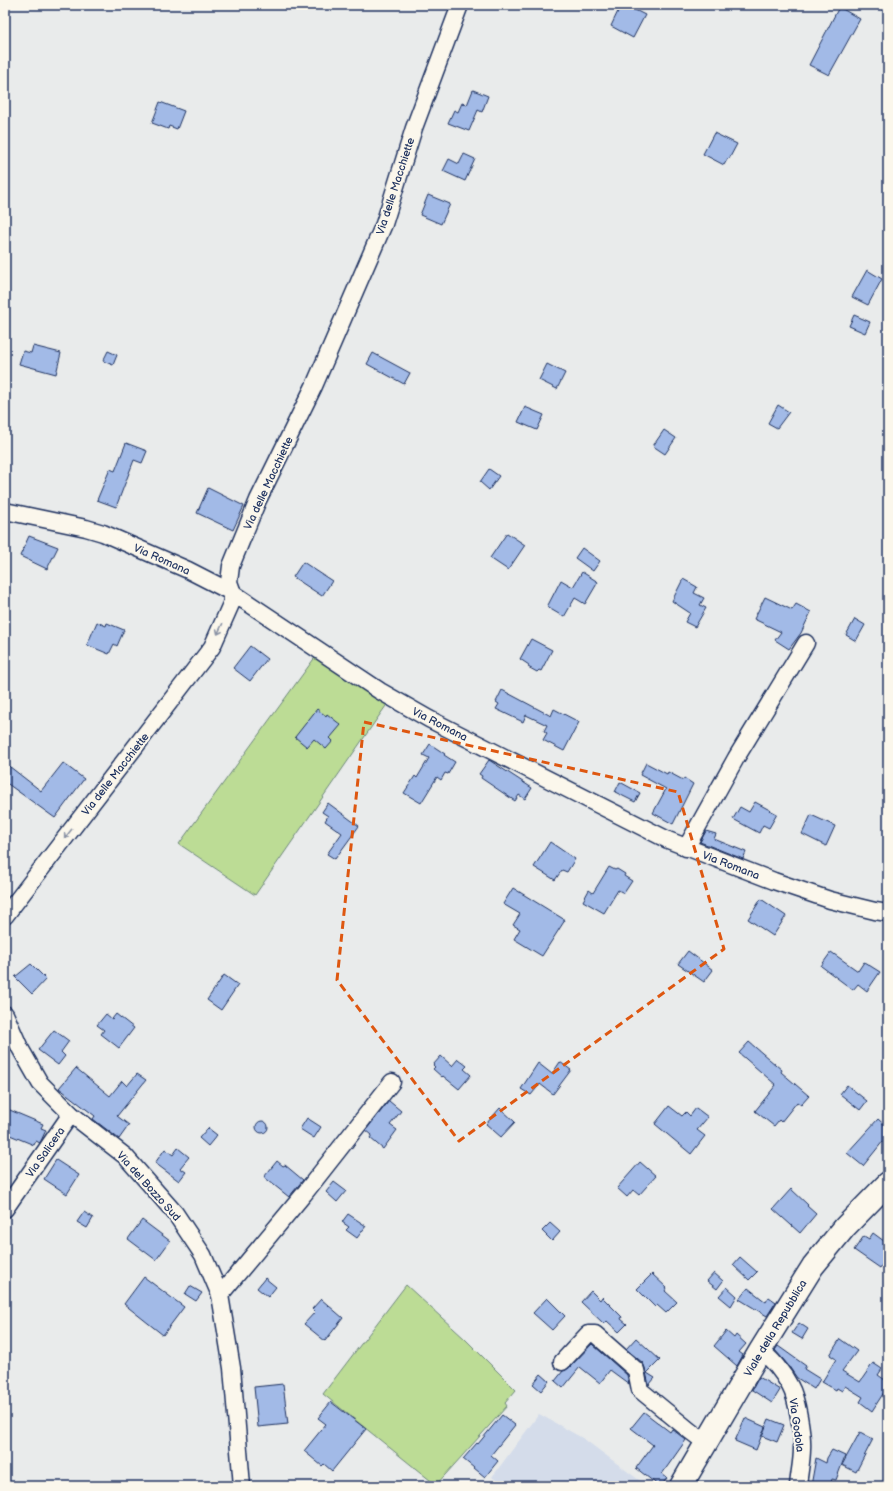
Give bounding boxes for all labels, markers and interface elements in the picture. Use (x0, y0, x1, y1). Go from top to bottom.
street label: Via delle Macchiette (374, 136, 417, 236)
street label: Via delle Macchiette (241, 434, 296, 532)
street label: Via Romana (132, 541, 192, 578)
one-way arrow (216, 623, 224, 635)
street label: Via Romana (410, 705, 470, 744)
street label: Via delle Macchiette (79, 730, 152, 818)
one-way arrow (64, 829, 72, 840)
street label: Via Romana (700, 849, 761, 882)
street label: Via Salicera (23, 1125, 68, 1180)
street label: Via del Bozzo Sud (114, 1149, 183, 1224)
street label: Viale della Repubblica (741, 1278, 809, 1379)
street label: Via Godola (786, 1397, 807, 1453)

